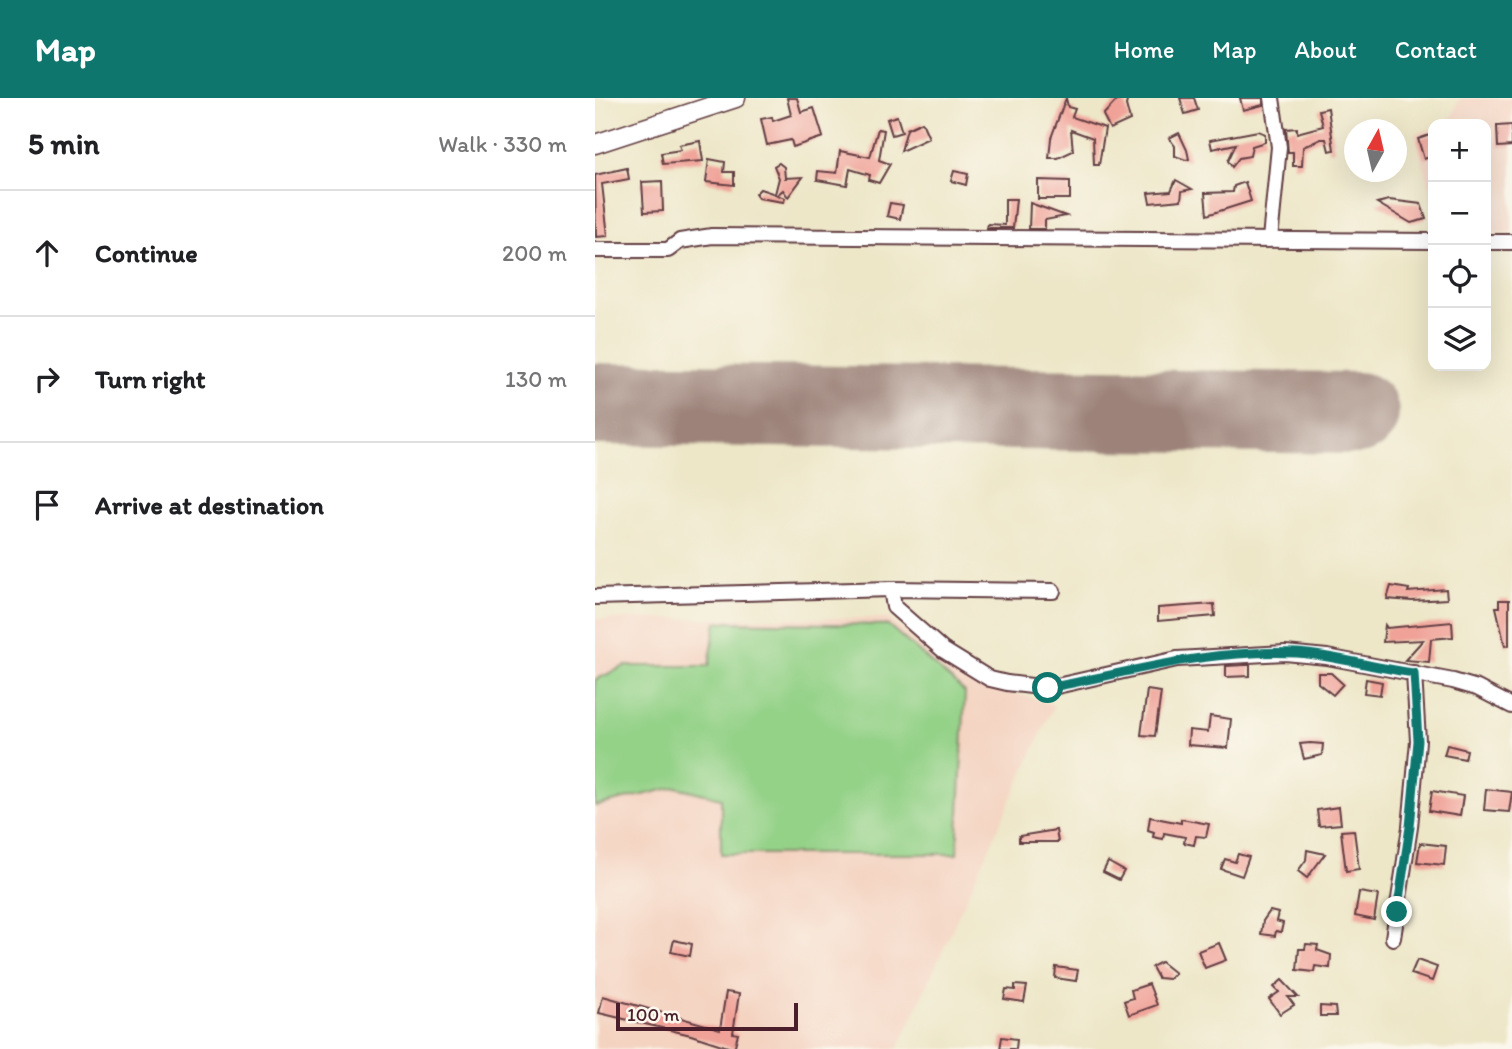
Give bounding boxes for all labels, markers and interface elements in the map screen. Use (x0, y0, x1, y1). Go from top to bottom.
text: Map (35, 30, 96, 69)
text: Home (1114, 35, 1174, 64)
text: Map (1212, 35, 1256, 64)
text: About (1294, 35, 1357, 64)
text: Contact (1395, 35, 1477, 64)
north arrow (1344, 119, 1407, 182)
map controls (1428, 119, 1491, 371)
button: + (1428, 119, 1491, 182)
text: 5 min (28, 125, 99, 162)
text: Walk · 330 m (438, 130, 567, 158)
button: − (1428, 182, 1491, 245)
icon: ahead (28, 234, 66, 272)
text: Continue (95, 237, 198, 269)
text: 200 m (502, 239, 567, 267)
button: locate (1428, 245, 1491, 308)
button: layers (1428, 308, 1491, 371)
icon: right (28, 360, 66, 398)
text: Turn right (95, 363, 206, 395)
text: 130 m (505, 365, 567, 393)
icon: arrive (28, 486, 66, 524)
text: Arrive at destination (95, 489, 324, 521)
route start (1032, 672, 1063, 703)
route end (1381, 896, 1412, 927)
scale bar (616, 1000, 798, 1032)
text: 100 m (627, 1003, 679, 1026)

